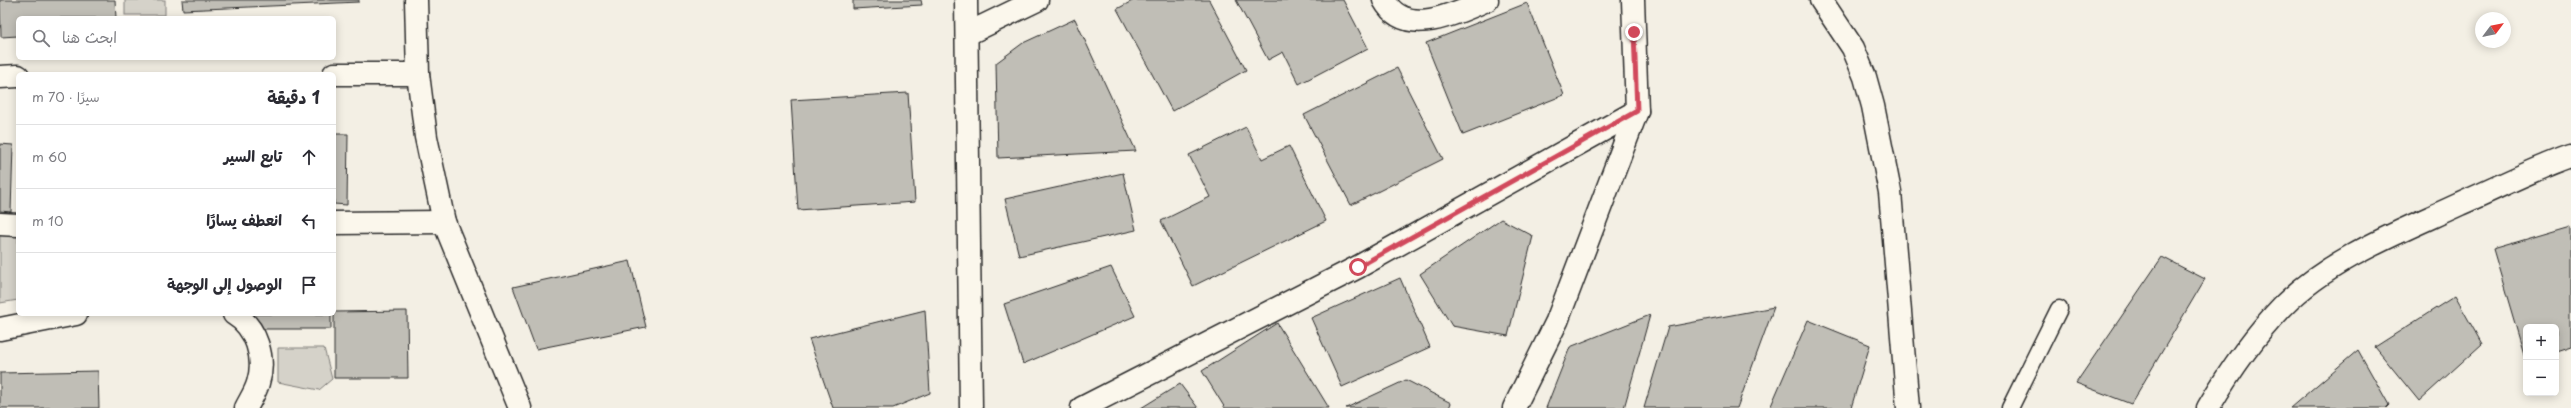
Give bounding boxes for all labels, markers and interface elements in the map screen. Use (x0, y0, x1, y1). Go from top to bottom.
north arrow (2475, 12, 2511, 48)
search box (16, 16, 336, 60)
route end (1625, 23, 1643, 41)
text: ابحث هنا (62, 25, 117, 48)
icon: search (30, 27, 52, 49)
text: 1 دقيقة (267, 84, 320, 110)
text: سيرًا · 70 m (32, 87, 99, 106)
text: تابع السير (224, 144, 282, 167)
icon: ahead (298, 146, 320, 168)
text: 60 m (32, 147, 67, 166)
text: انعطف يسارًا (206, 208, 282, 231)
icon: left (298, 210, 320, 232)
text: 10 m (32, 211, 63, 230)
route start (1349, 258, 1367, 276)
text: الوصول إلى الوجهة (167, 272, 282, 295)
icon: arrive (298, 274, 320, 296)
map controls (2523, 324, 2559, 396)
button: + (2523, 324, 2559, 360)
button: − (2523, 360, 2559, 396)

